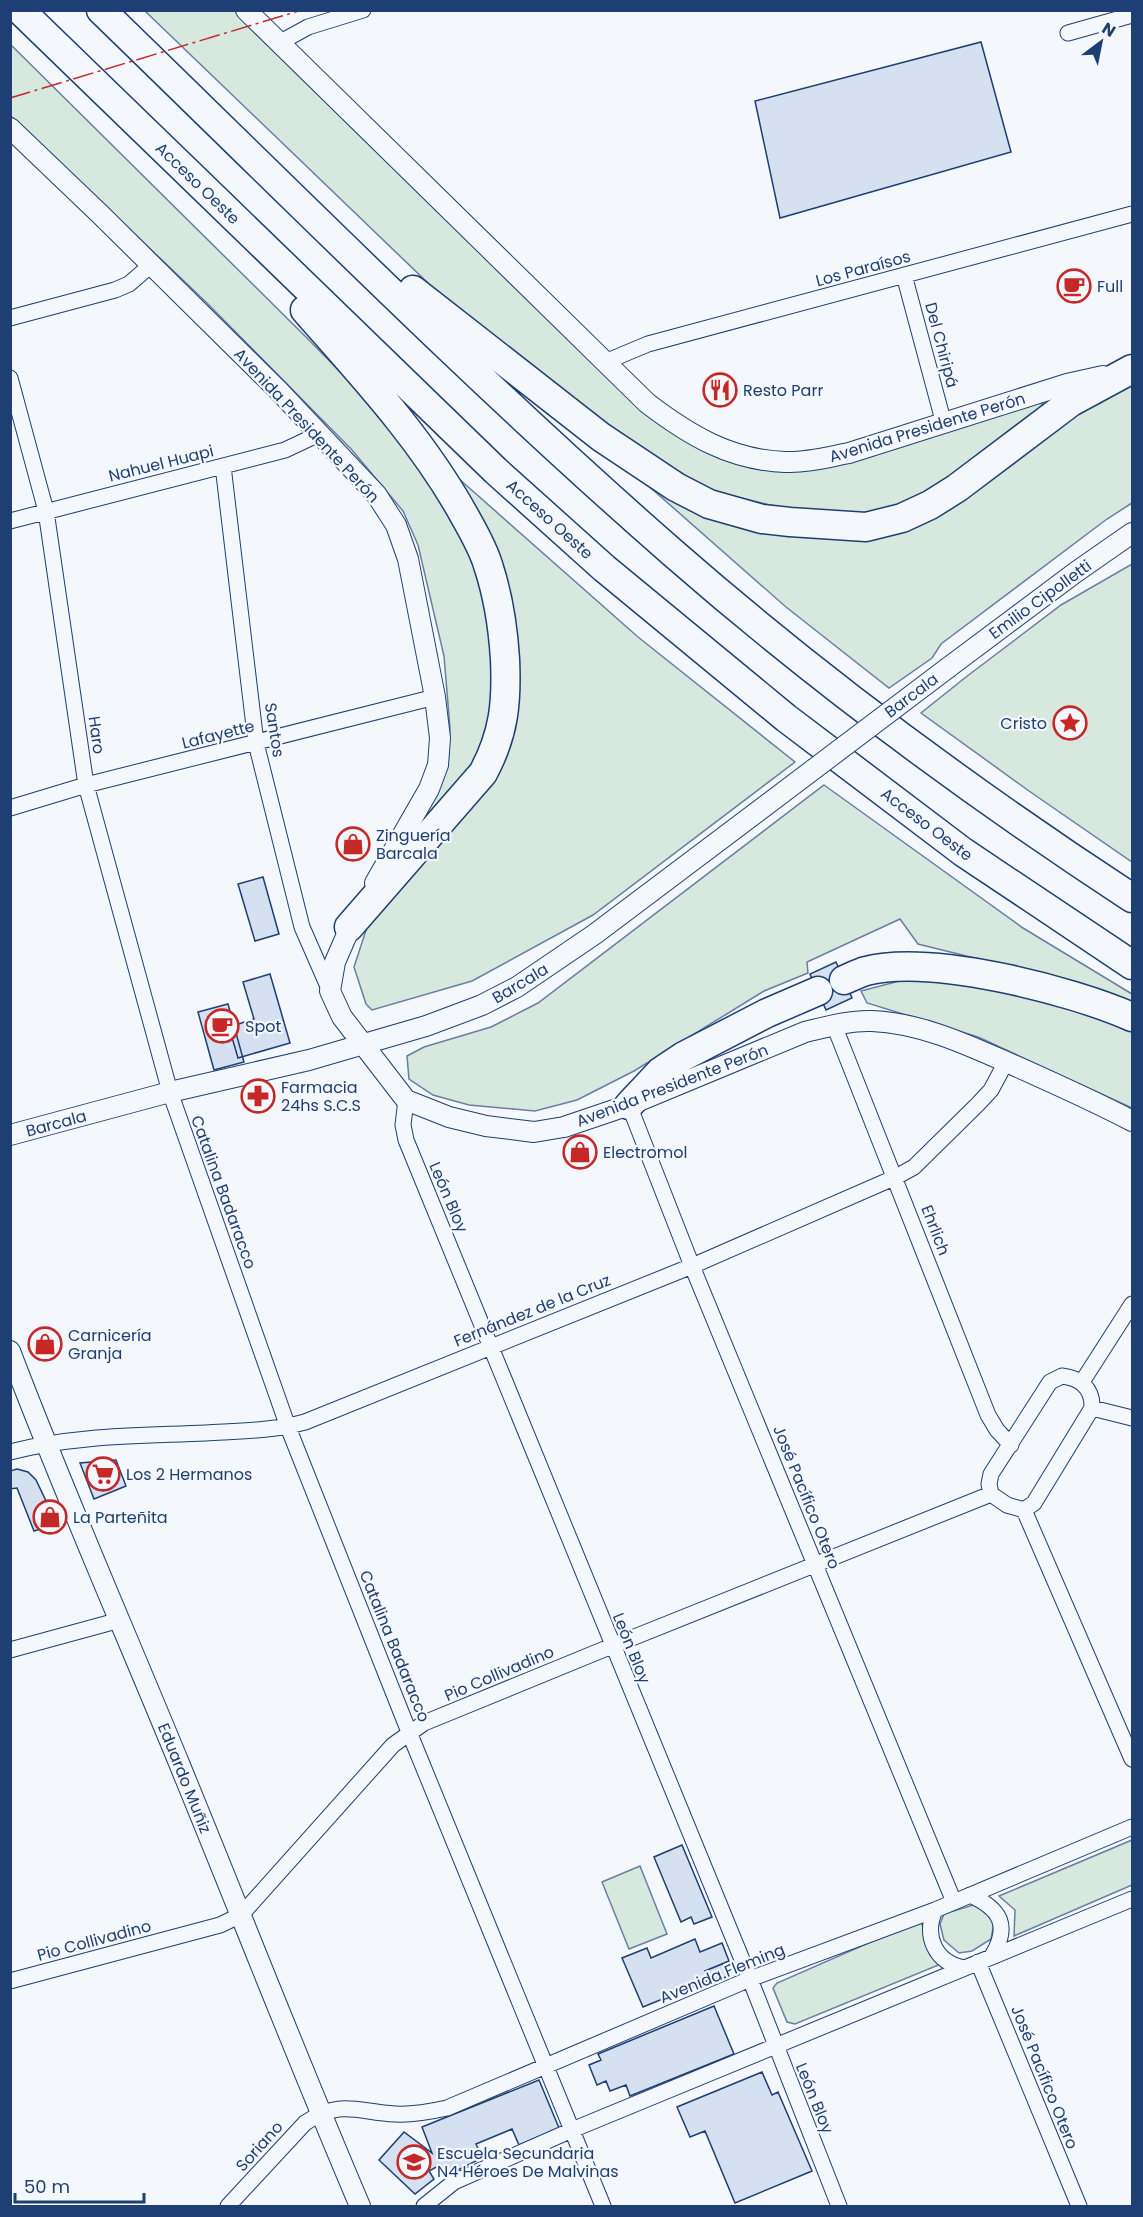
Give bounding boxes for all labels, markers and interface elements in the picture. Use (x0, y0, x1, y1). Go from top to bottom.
north arrow (1071, 12, 1131, 72)
text: N (1097, 17, 1120, 43)
street label: Acceso Oeste (150, 137, 245, 230)
street label: Los Paraísos (813, 245, 913, 292)
cafe icon: Full (1056, 268, 1092, 304)
place label: Full (1097, 275, 1123, 298)
street label: Del Chiripá (919, 300, 964, 390)
street label: Avenida Presidente Perón (229, 343, 385, 508)
restaurant icon: Resto Parr (702, 372, 738, 408)
place label: Resto Parr (743, 379, 823, 402)
street label: Avenida Presidente Perón (826, 387, 1028, 468)
street label: Nahuel Huapi (106, 439, 216, 488)
street label: Acceso Oeste (501, 474, 598, 565)
street label: Emilio Cipolletti (984, 554, 1096, 644)
street label: Barcala (880, 668, 943, 723)
street label: Santos (259, 701, 290, 759)
place icon: Cristo (1052, 705, 1088, 741)
place label: Cristo (1000, 712, 1047, 735)
street label: Lafayette (179, 714, 257, 755)
street label: Haro (82, 715, 111, 756)
street label: Acceso Oeste (876, 782, 977, 867)
place label: Zinguería Barcala (376, 824, 451, 865)
shop icon: Zinguería Barcala (335, 826, 371, 862)
street label: Barcala (488, 958, 553, 1009)
cafe icon: Spot (204, 1008, 240, 1044)
place label: Spot (245, 1015, 281, 1038)
street label: Avenida Presidente Perón (573, 1038, 771, 1133)
place label: Farmacia 24hs S.C.S (281, 1076, 361, 1117)
pharmacy icon: Farmacia 24hs S.C.S (240, 1078, 276, 1114)
street label: Barcala (23, 1104, 89, 1143)
street label: Catalina Badaracco (185, 1112, 262, 1272)
shop icon: Electromol (562, 1134, 598, 1170)
place label: Electromol (603, 1141, 687, 1164)
street label: León Bloy (423, 1158, 474, 1236)
street label: Ehrlich (915, 1202, 956, 1259)
street label: Fernández de la Cruz (450, 1268, 614, 1352)
place label: Carnicería Granja (68, 1324, 152, 1365)
shop icon: Carnicería Granja (27, 1326, 63, 1362)
street label: José Pacífico Otero (767, 1422, 846, 1572)
supermarket icon: Los 2 Hermanos (85, 1456, 121, 1492)
place label: Los 2 Hermanos (126, 1463, 252, 1486)
shop icon: La Parteñita (32, 1499, 68, 1535)
place label: La Parteñita (73, 1506, 168, 1529)
street label: Catalina Badaracco (354, 1567, 435, 1725)
street label: León Bloy (607, 1609, 656, 1687)
street label: Pio Collivadino (441, 1640, 558, 1707)
street label: Eduardo Muñiz (152, 1720, 217, 1837)
street label: Pio Collivadino (35, 1914, 154, 1967)
street label: Avenida Fleming (656, 1938, 788, 2009)
street label: José Pacífico Otero (1005, 2002, 1084, 2152)
street label: León Bloy (790, 2059, 839, 2137)
street label: Soriano (230, 2116, 288, 2177)
place label: Escuela Secundaria N4 Héroes De Malvinas (437, 2142, 619, 2183)
school or university icon: Escuela Secundaria N4 Héroes De Malvinas (396, 2144, 432, 2180)
scale bar (15, 2166, 144, 2204)
text: 50 m (24, 2174, 70, 2199)

